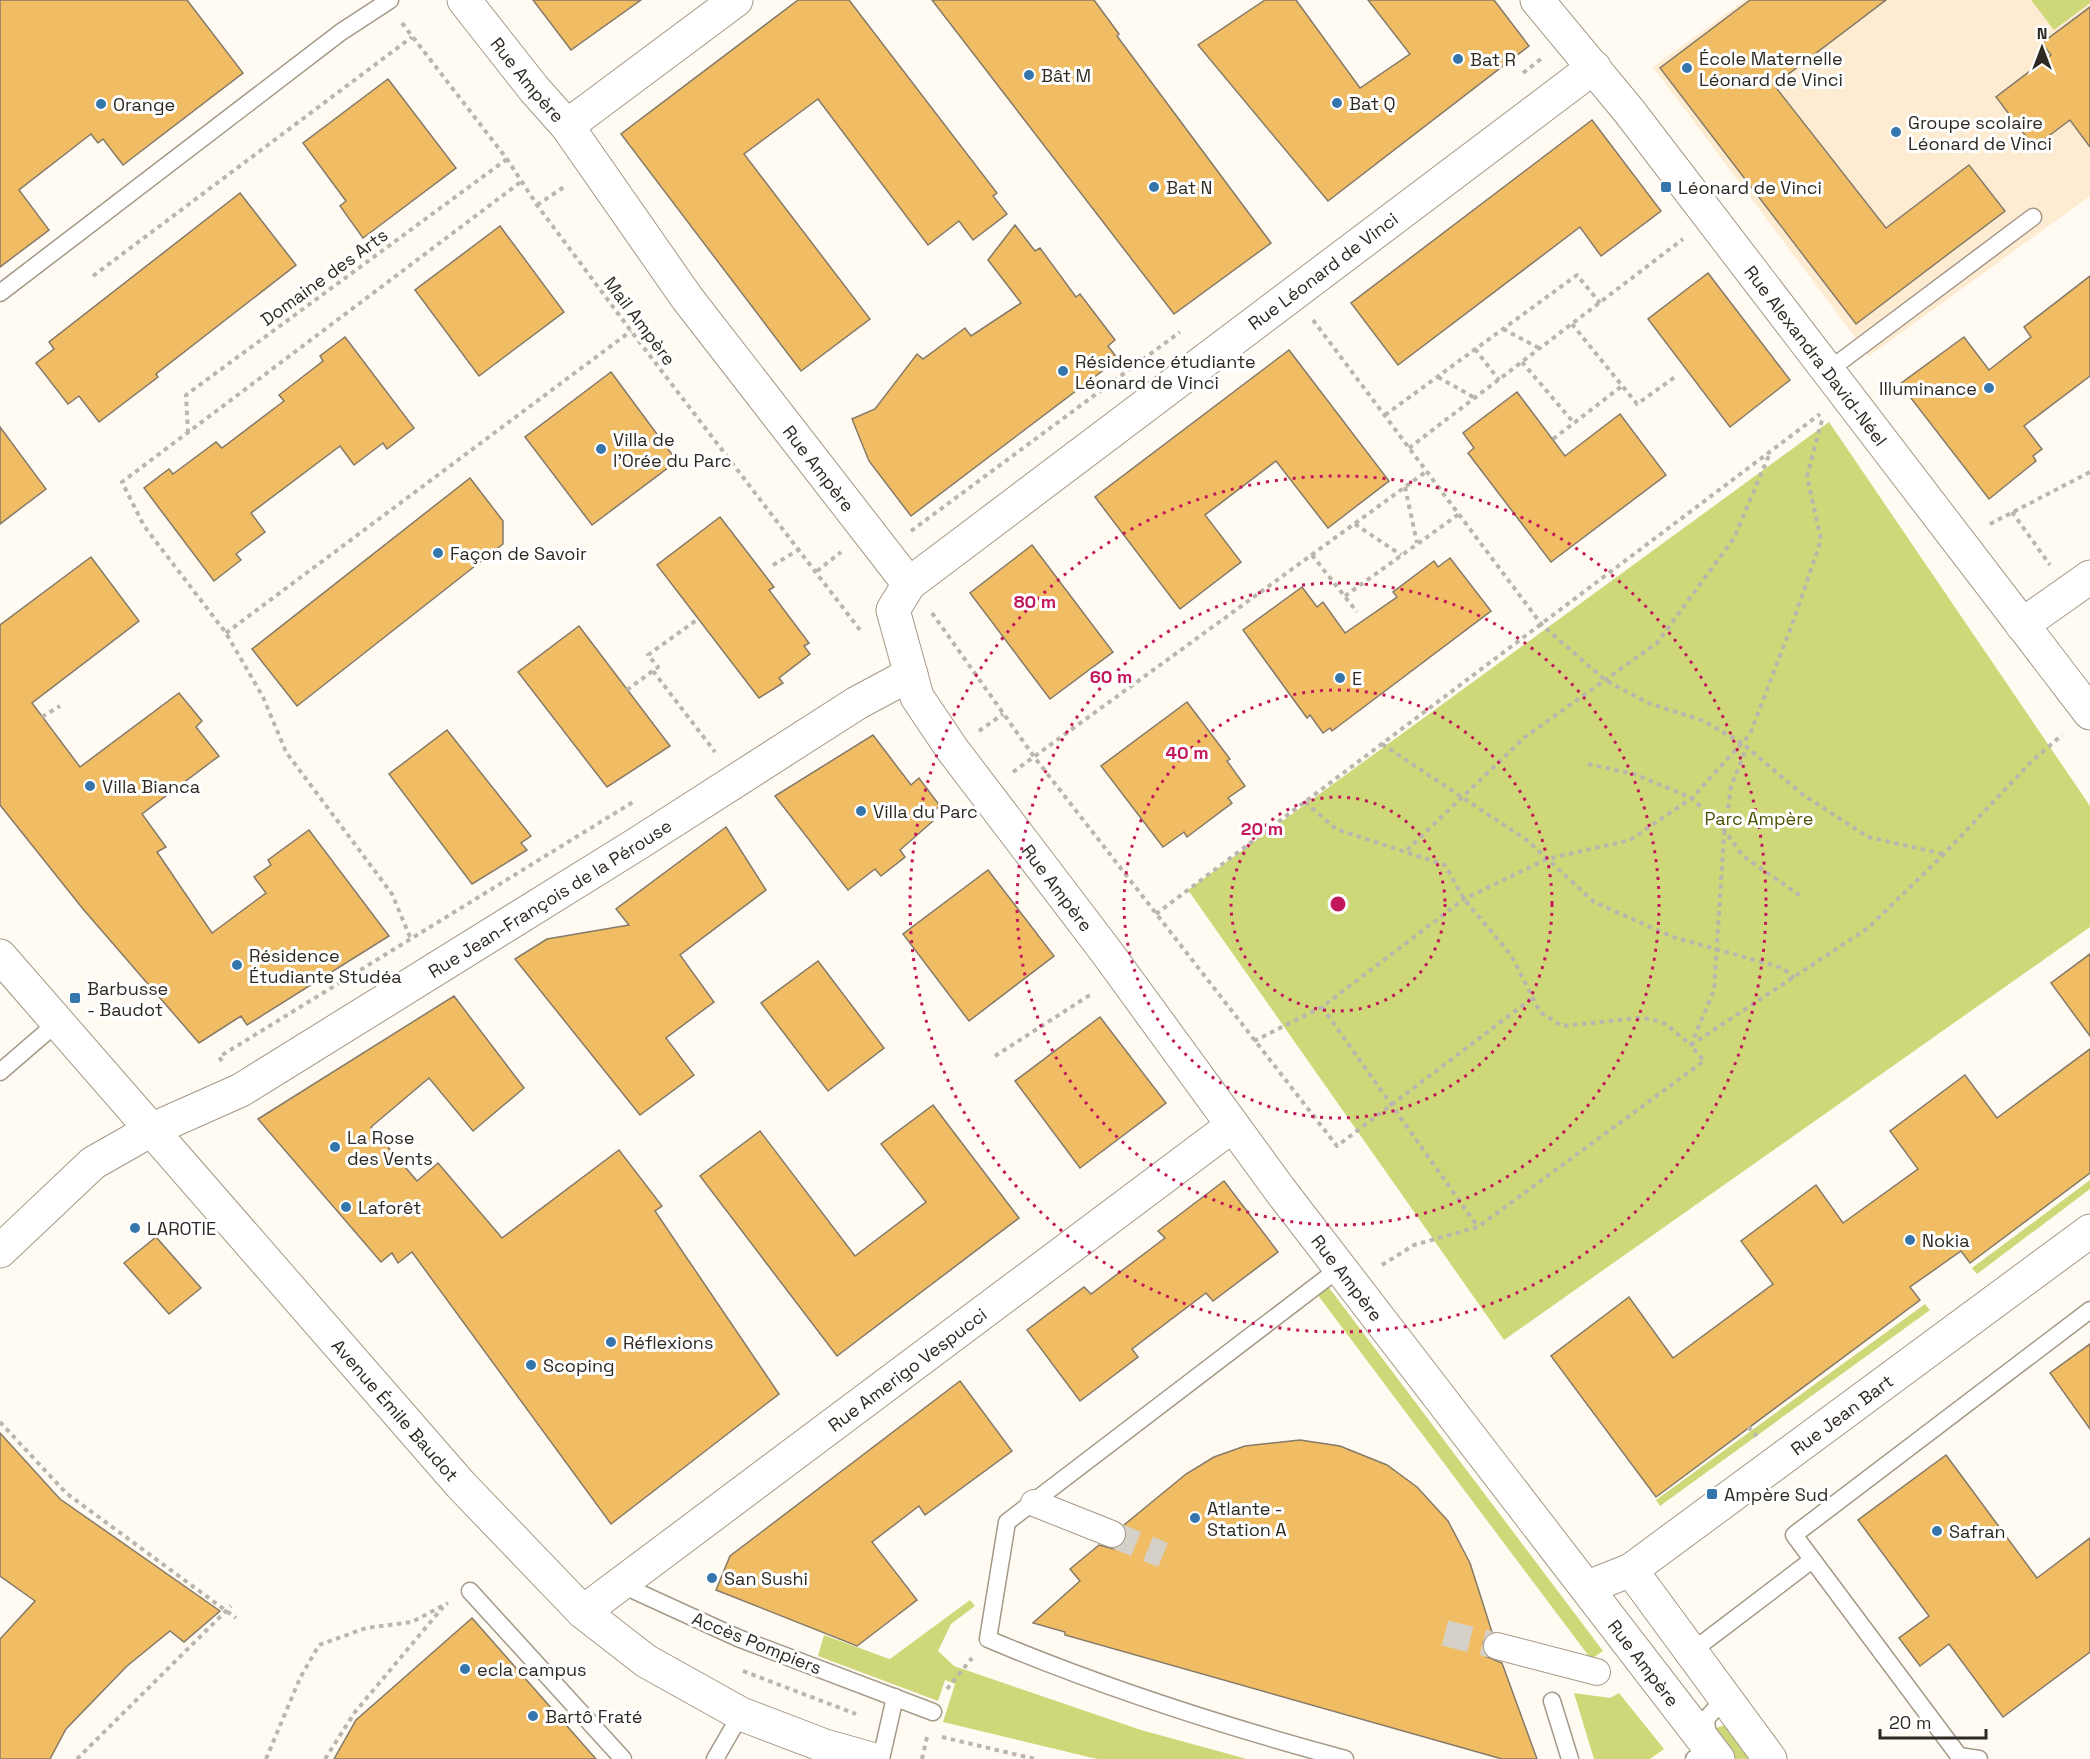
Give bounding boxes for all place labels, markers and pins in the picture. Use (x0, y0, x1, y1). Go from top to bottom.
place label: École Maternelle Léonard de Vinci (1699, 47, 1843, 91)
place label: Bat R (1470, 48, 1516, 71)
marker: Bat R (1451, 52, 1465, 66)
marker: École Maternelle Léonard de Vinci (1680, 61, 1694, 75)
place label: Bât M (1041, 64, 1091, 87)
marker: Bât M (1022, 68, 1036, 82)
place label: Bat Q (1349, 92, 1396, 115)
place label: Orange (113, 93, 175, 116)
marker: Bat Q (1330, 96, 1344, 110)
marker: Orange (94, 97, 108, 111)
place label: Groupe scolaire Léonard de Vinci (1908, 111, 2052, 155)
marker: Groupe scolaire Léonard de Vinci (1889, 125, 1903, 139)
place label: Bat N (1166, 176, 1213, 199)
place label: Léonard de Vinci (1678, 176, 1822, 199)
marker: Bat N (1147, 180, 1161, 194)
marker: Léonard de Vinci (1659, 180, 1673, 194)
place label: Résidence étudiante Léonard de Vinci (1075, 350, 1256, 394)
marker: Résidence étudiante Léonard de Vinci (1056, 364, 1070, 378)
place label: Illuminance (1879, 377, 1977, 400)
marker: Illuminance (1982, 381, 1996, 395)
place label: Villa de l'Orée du Parc (613, 428, 732, 472)
marker: Villa de l'Orée du Parc (594, 442, 608, 456)
place label: Façon de Savoir (450, 542, 587, 565)
marker: Façon de Savoir (431, 546, 445, 560)
place label: E (1352, 667, 1362, 690)
marker: E (1333, 671, 1347, 685)
place label: Villa Bianca (102, 775, 200, 798)
marker: Villa Bianca (83, 779, 97, 793)
place label: Villa du Parc (873, 800, 978, 823)
marker: Villa du Parc (854, 804, 868, 818)
centre of rings (1328, 894, 1348, 914)
place label: Résidence Étudiante Studéa (249, 944, 402, 988)
marker: Résidence Étudiante Studéa (230, 958, 244, 972)
place label: Barbusse - Baudot (87, 977, 168, 1021)
marker: Barbusse - Baudot (68, 991, 82, 1005)
place label: La Rose des Vents (347, 1126, 433, 1170)
marker: La Rose des Vents (328, 1140, 342, 1154)
place label: Laforêt (358, 1196, 421, 1219)
marker: Laforêt (339, 1200, 353, 1214)
place label: LAROTIE (147, 1217, 216, 1240)
marker: LAROTIE (128, 1221, 142, 1235)
place label: Nokia (1922, 1229, 1970, 1252)
marker: Nokia (1903, 1233, 1917, 1247)
place label: Réflexions (623, 1331, 713, 1354)
marker: Réflexions (604, 1335, 618, 1349)
place label: Scoping (543, 1354, 615, 1377)
marker: Scoping (524, 1358, 538, 1372)
place label: Ampère Sud (1724, 1483, 1828, 1506)
marker: Ampère Sud (1705, 1487, 1719, 1501)
place label: Atlante - Station A (1207, 1497, 1287, 1541)
marker: Atlante - Station A (1188, 1511, 1202, 1525)
place label: Safran (1949, 1520, 2006, 1543)
marker: Safran (1930, 1524, 1944, 1538)
place label: San Sushi (724, 1567, 808, 1590)
marker: San Sushi (705, 1571, 719, 1585)
place label: ecla campus (477, 1658, 587, 1681)
marker: ecla campus (458, 1662, 472, 1676)
place label: Bartô Fraté (545, 1705, 642, 1728)
marker: Bartô Fraté (526, 1709, 540, 1723)

